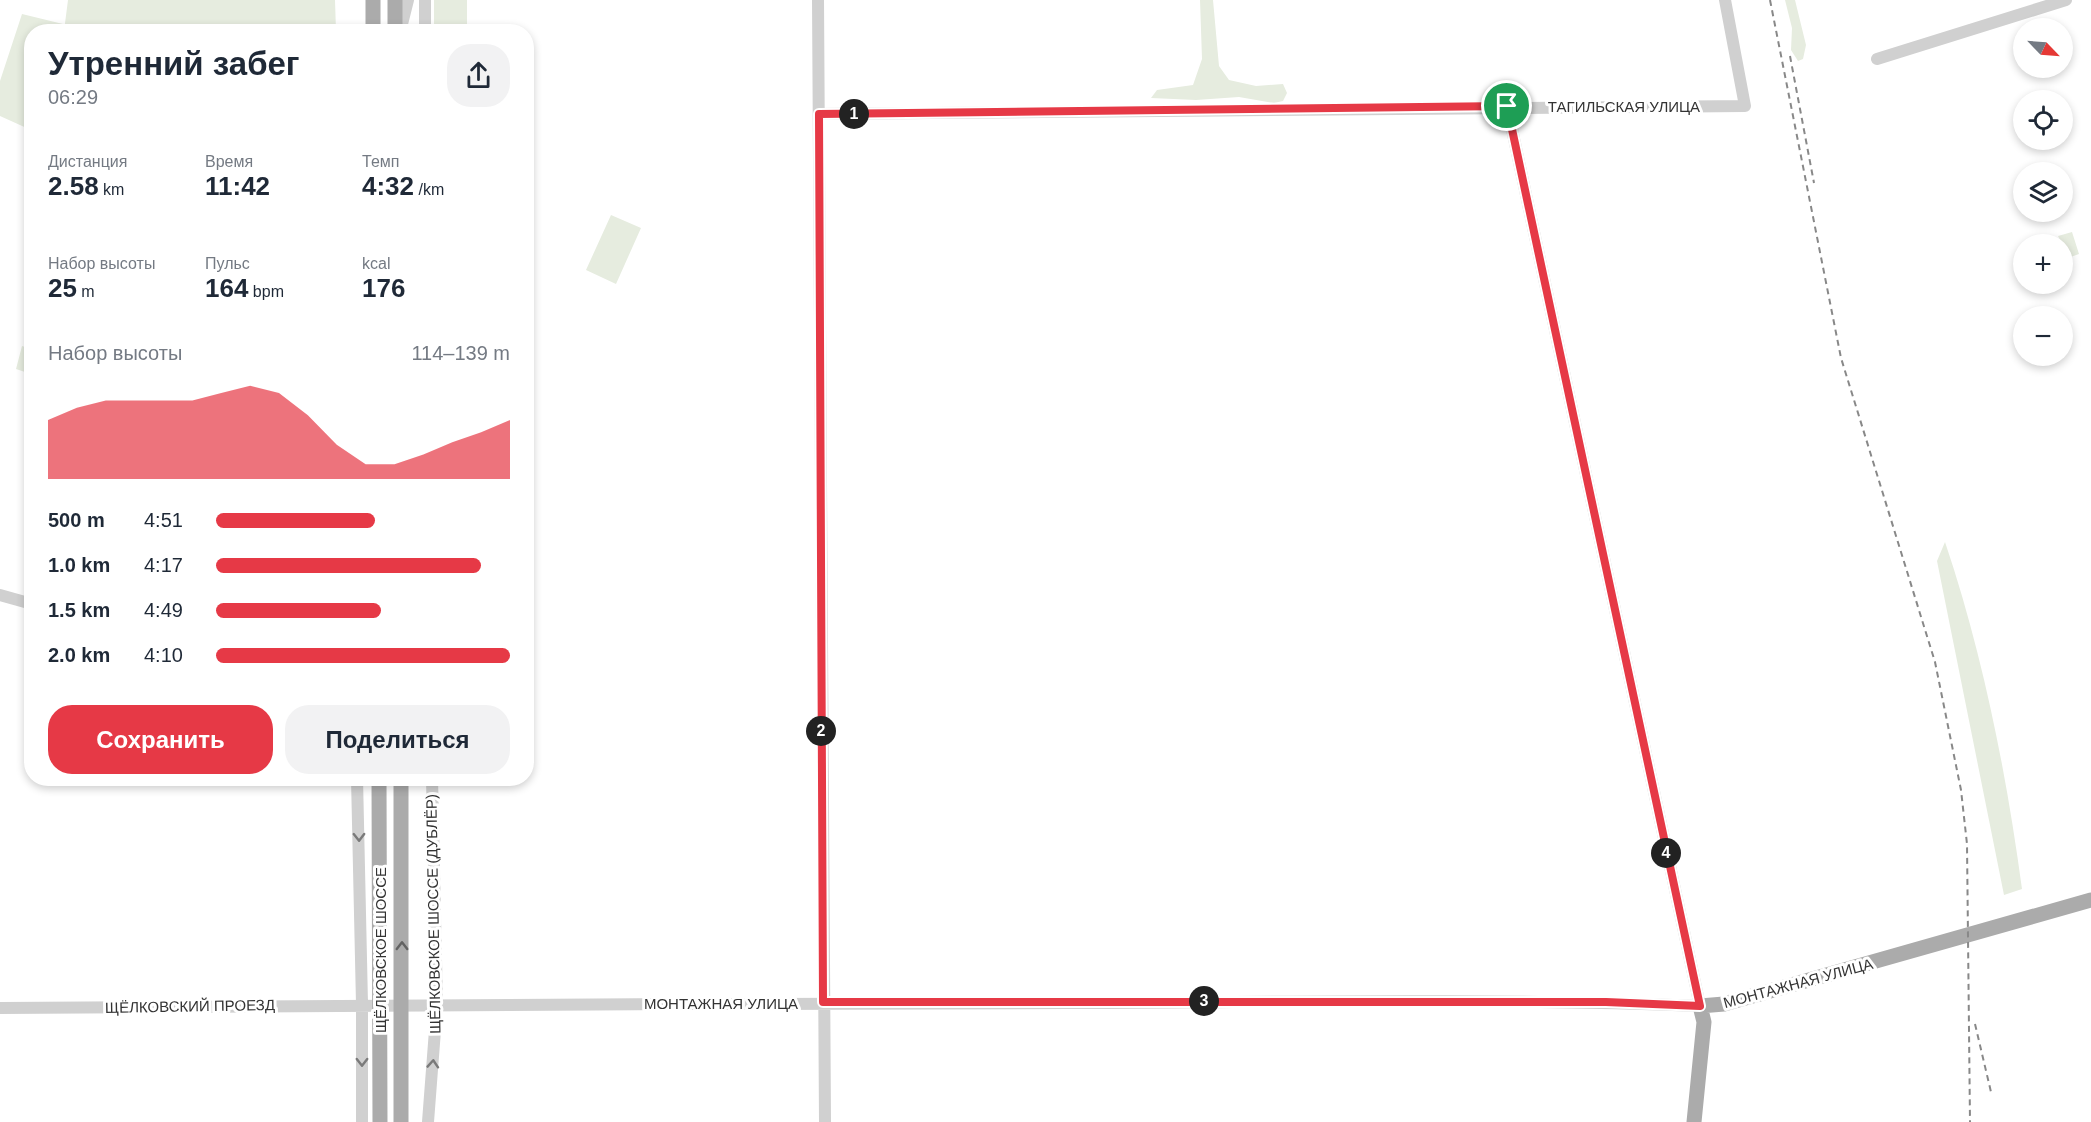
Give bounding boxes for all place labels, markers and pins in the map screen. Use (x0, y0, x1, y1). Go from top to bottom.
pin (1481, 80, 1532, 131)
pin: 1 (839, 99, 869, 129)
pin: 2 (806, 716, 836, 746)
pin: 4 (1651, 838, 1681, 868)
pin: 3 (1189, 986, 1219, 1016)

